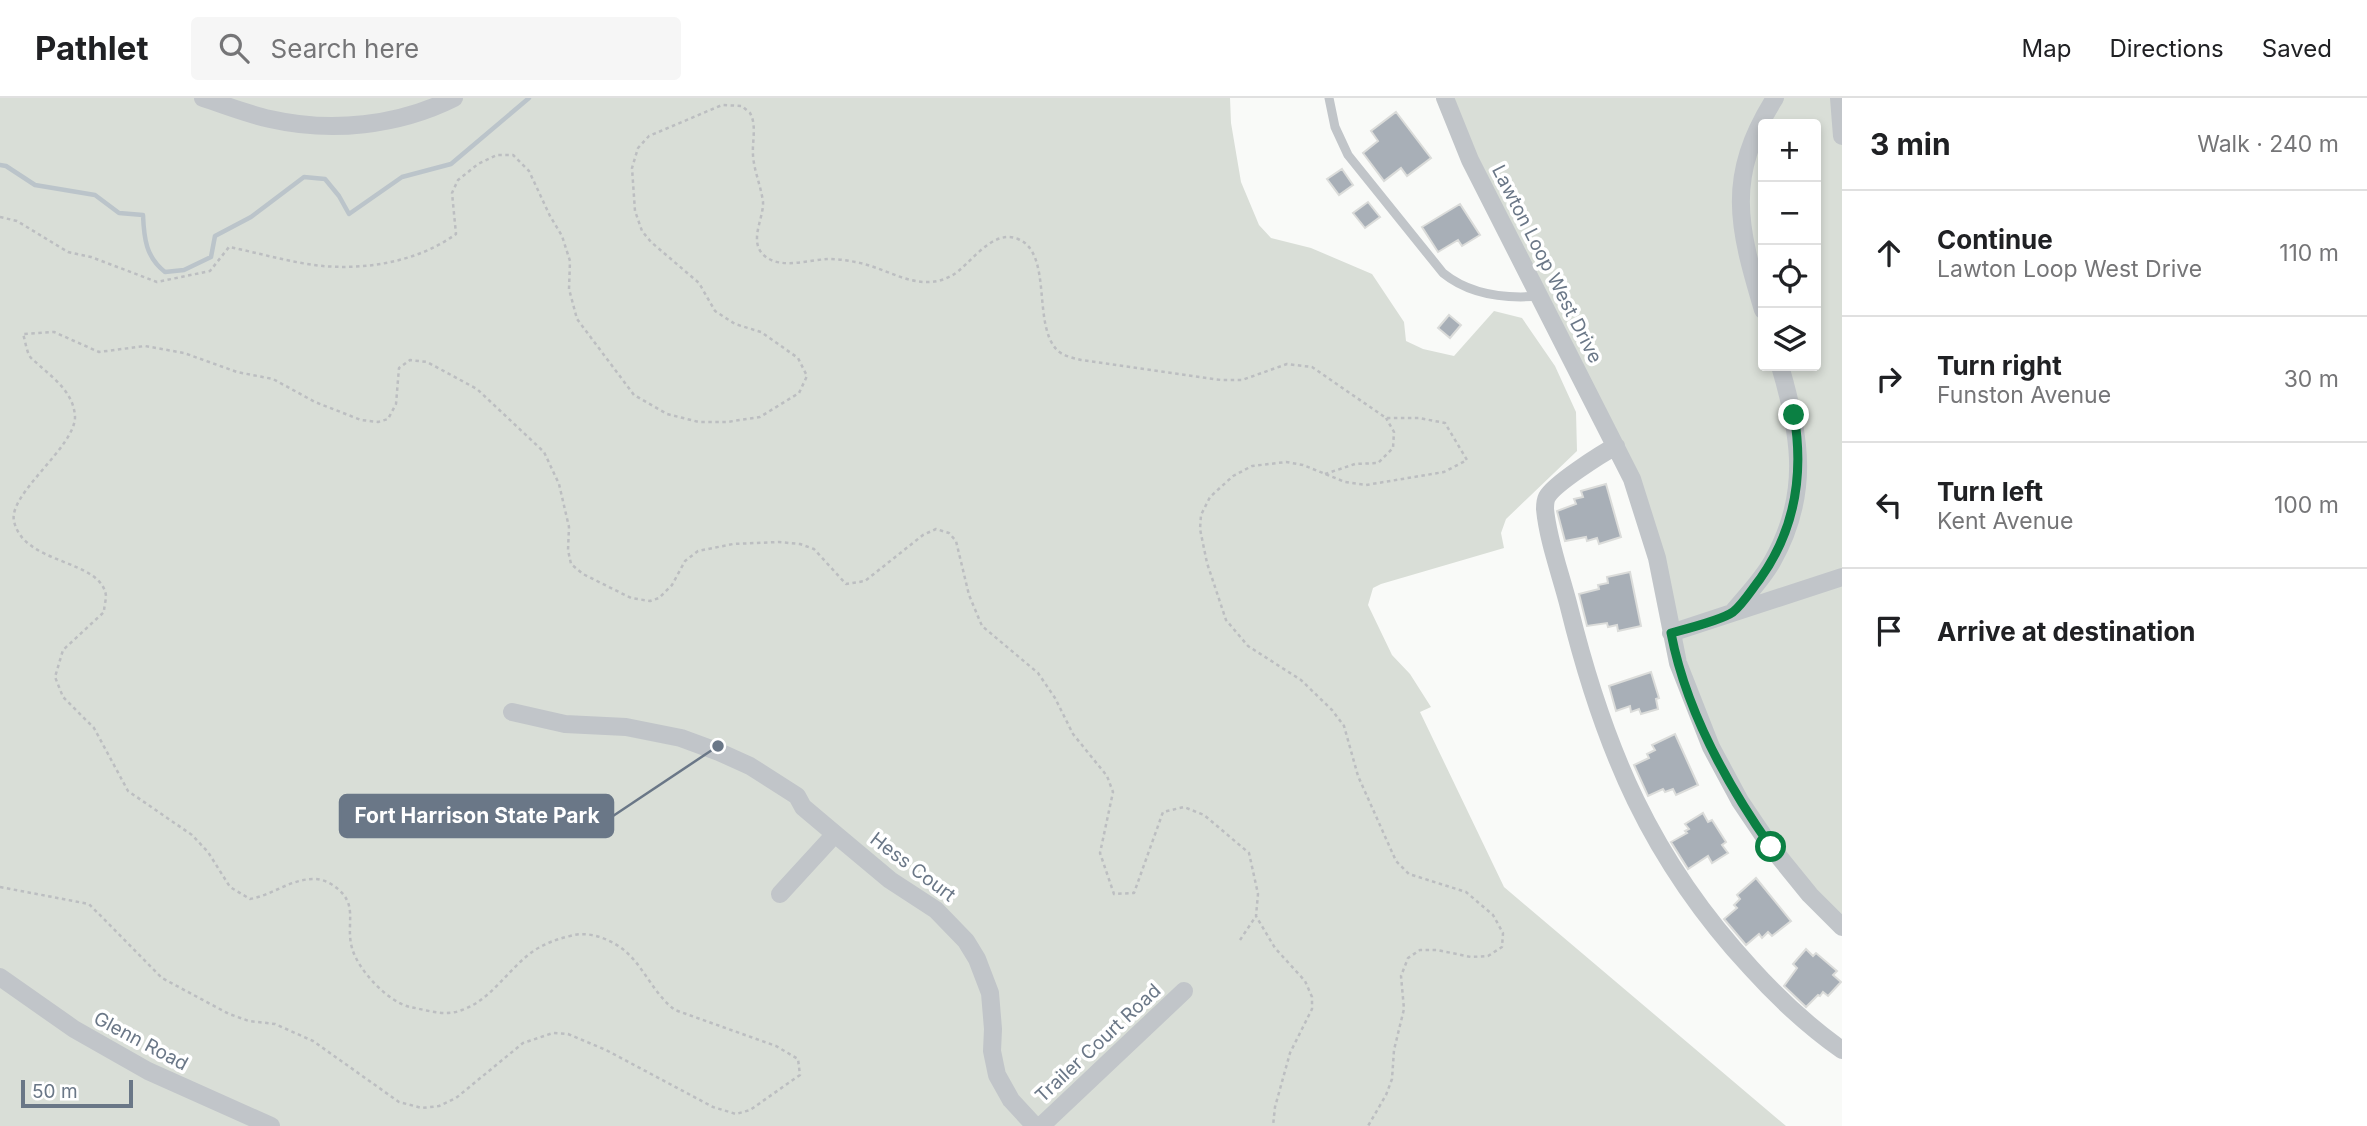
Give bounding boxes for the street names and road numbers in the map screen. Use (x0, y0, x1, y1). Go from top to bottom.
street label: Lawton Loop West Drive (1487, 161, 1607, 367)
street label: Hess Court (866, 827, 960, 907)
street label: Trailer Court Road (1031, 979, 1165, 1107)
street label: Glenn Road (90, 1007, 192, 1075)

